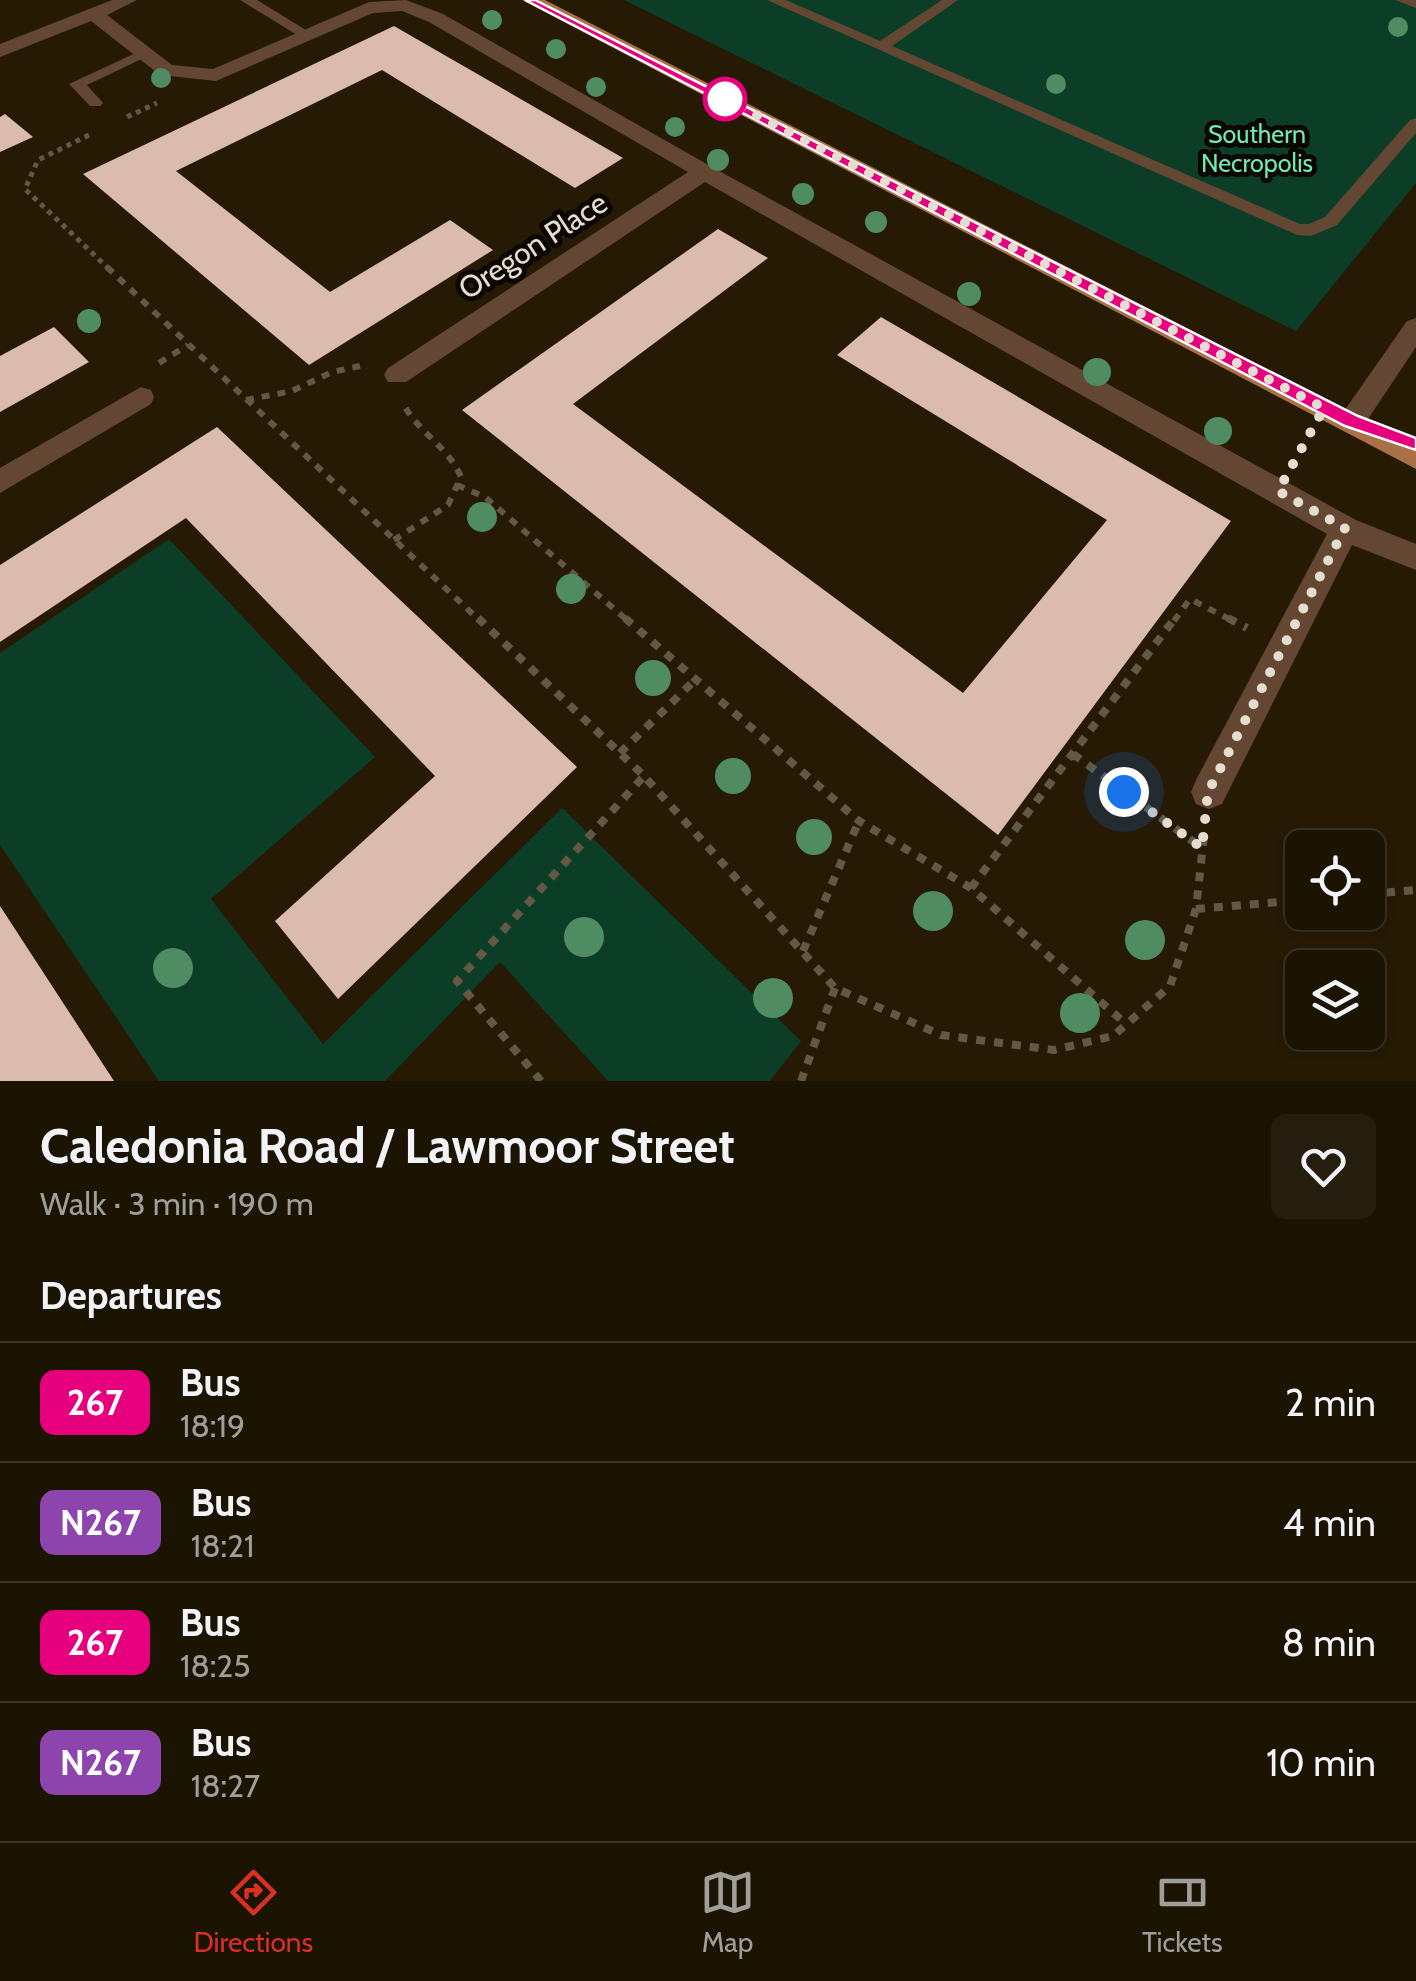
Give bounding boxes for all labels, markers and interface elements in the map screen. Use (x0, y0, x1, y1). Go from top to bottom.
unlabelled marker (704, 78, 746, 120)
park label: Southern Necropolis (1201, 119, 1313, 178)
street label: Oregon Place (452, 184, 614, 307)
your location (1099, 767, 1149, 817)
map controls (1285, 830, 1385, 1050)
button: locate (1285, 830, 1385, 930)
button: layers (1285, 950, 1385, 1050)
button: heart (1271, 1114, 1376, 1219)
text: Caledonia Road / Lawmoor Street (40, 1117, 735, 1175)
text: Walk · 3 min · 190 m (40, 1184, 314, 1223)
text: Departures (40, 1272, 222, 1319)
text: Bus (180, 1359, 241, 1406)
text: 2 min (1285, 1379, 1376, 1426)
text: 267 (67, 1381, 123, 1424)
text: 18:19 (180, 1406, 245, 1445)
text: Bus (191, 1479, 251, 1526)
text: 4 min (1283, 1499, 1376, 1546)
text: N267 (60, 1501, 141, 1544)
text: 18:21 (191, 1526, 254, 1565)
text: Bus (180, 1599, 241, 1646)
text: 8 min (1282, 1619, 1376, 1666)
text: 267 (67, 1621, 123, 1664)
text: 18:25 (180, 1646, 251, 1685)
text: Bus (191, 1719, 251, 1766)
text: 10 min (1266, 1739, 1376, 1786)
text: N267 (60, 1741, 141, 1784)
text: 18:27 (191, 1766, 260, 1805)
tab: Directions (193, 1865, 313, 1959)
tab: Map (700, 1865, 755, 1959)
tab: Tickets (1142, 1865, 1223, 1959)

